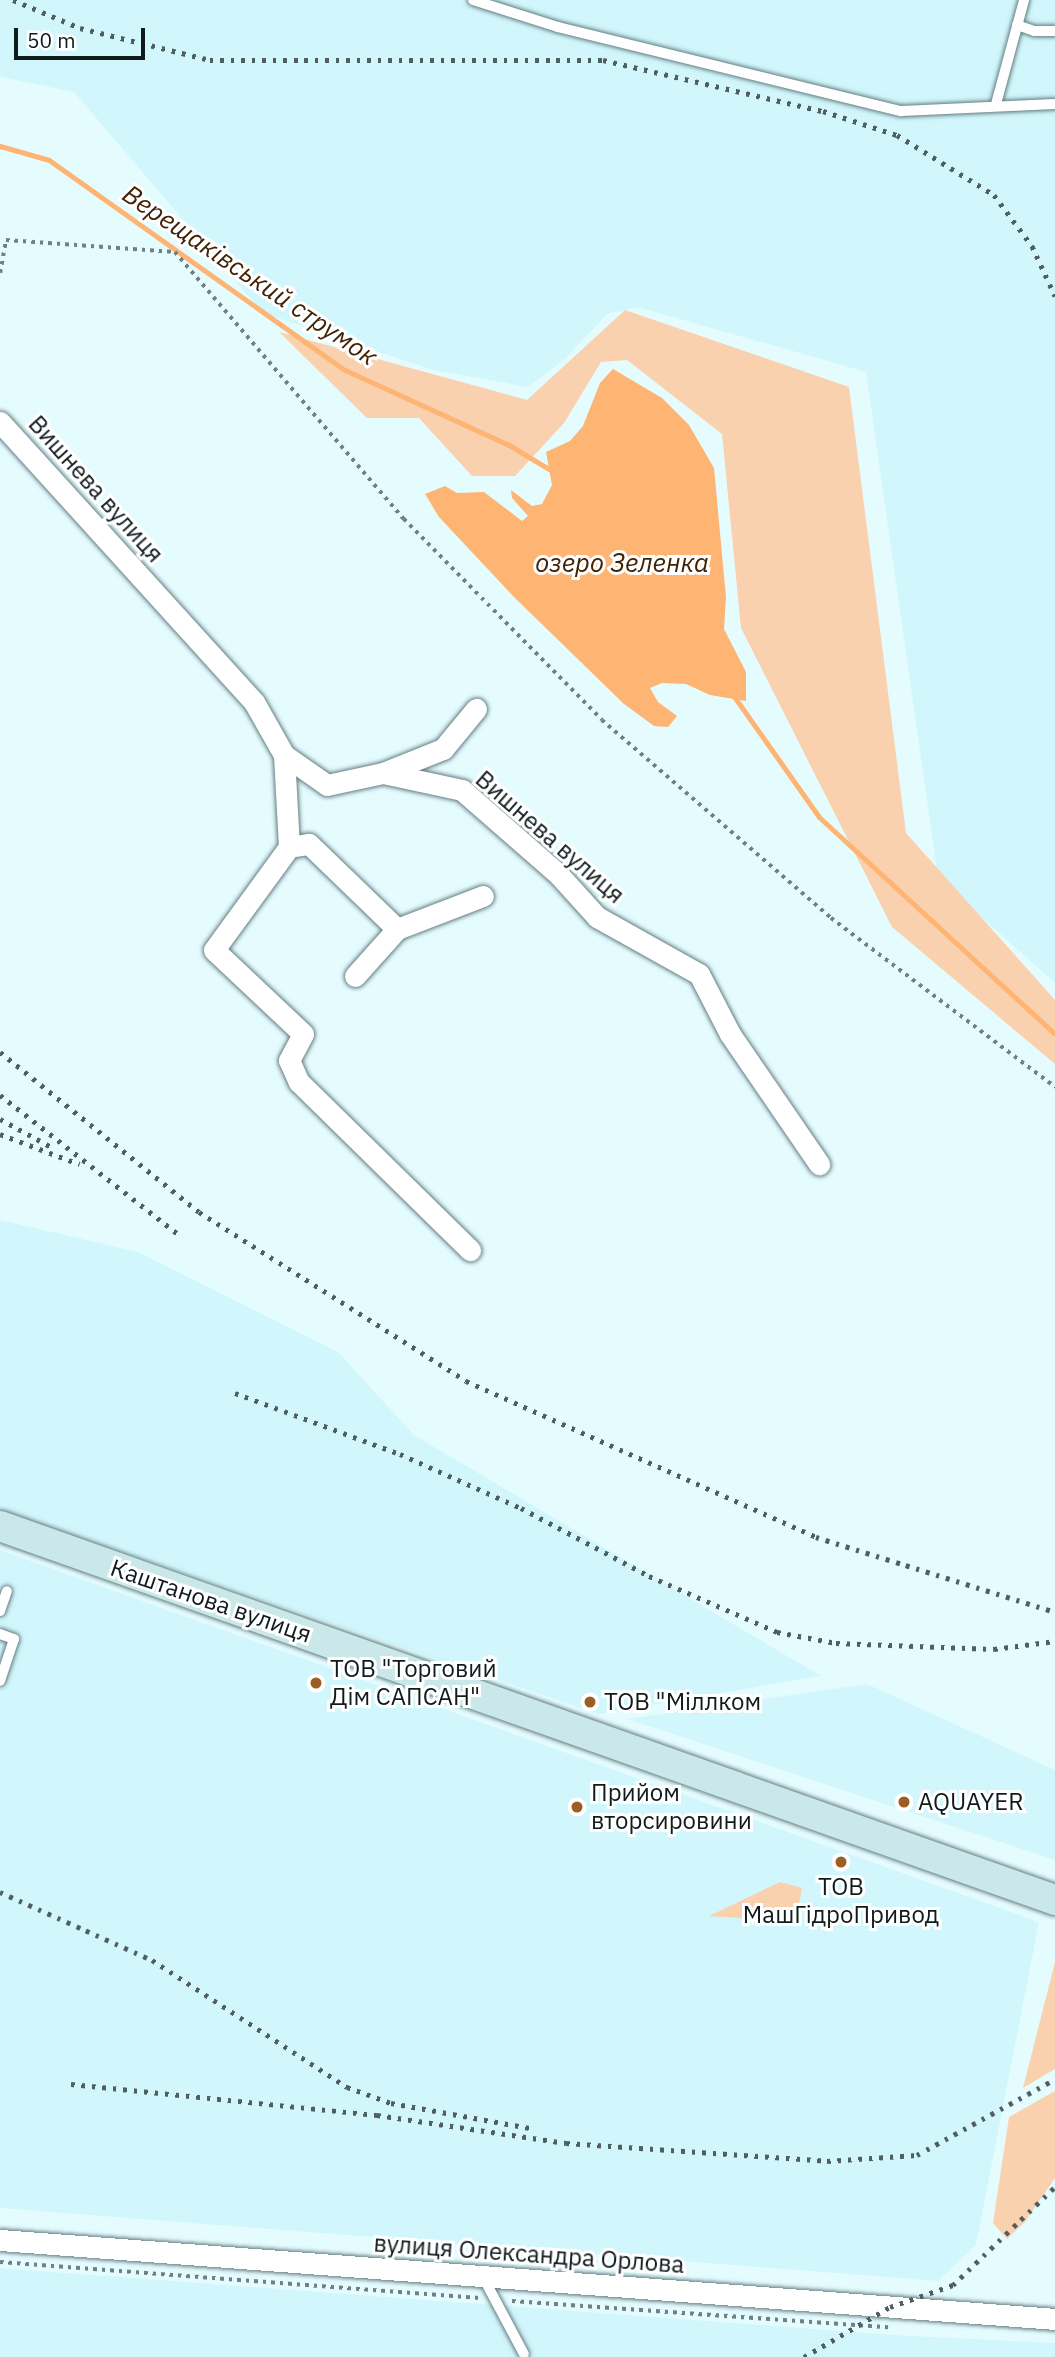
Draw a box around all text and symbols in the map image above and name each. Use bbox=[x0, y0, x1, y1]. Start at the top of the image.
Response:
scale bar bbox=[18, 14, 149, 58]
text: 50 m bbox=[27, 26, 76, 54]
water label: Верещаківський струмок bbox=[117, 178, 383, 372]
street label: Вишнева вулиця bbox=[23, 410, 169, 568]
water label: озеро Зеленка bbox=[535, 547, 709, 579]
street label: Вишнева вулиця bbox=[470, 765, 630, 909]
street label: Каштанова вулиця bbox=[107, 1553, 315, 1649]
place label: ТОВ "Торговий Дім САПСАН" bbox=[330, 1655, 497, 1711]
marker: ТОВ "Торговий Дім САПСАН" bbox=[308, 1675, 324, 1691]
place label: ТОВ "Міллком bbox=[604, 1688, 761, 1716]
marker: ТОВ "Міллком bbox=[582, 1694, 598, 1710]
place label: Прийом вторсировини bbox=[591, 1779, 752, 1835]
place label: AQUAYER bbox=[918, 1788, 1024, 1816]
marker: AQUAYER bbox=[896, 1794, 912, 1810]
marker: Прийом вторсировини bbox=[569, 1799, 585, 1815]
marker: ТОВ МашГідроПривод bbox=[833, 1854, 849, 1870]
place label: ТОВ МашГідроПривод bbox=[743, 1873, 939, 1929]
street label: вулиця Олександра Орлова bbox=[373, 2229, 685, 2279]

